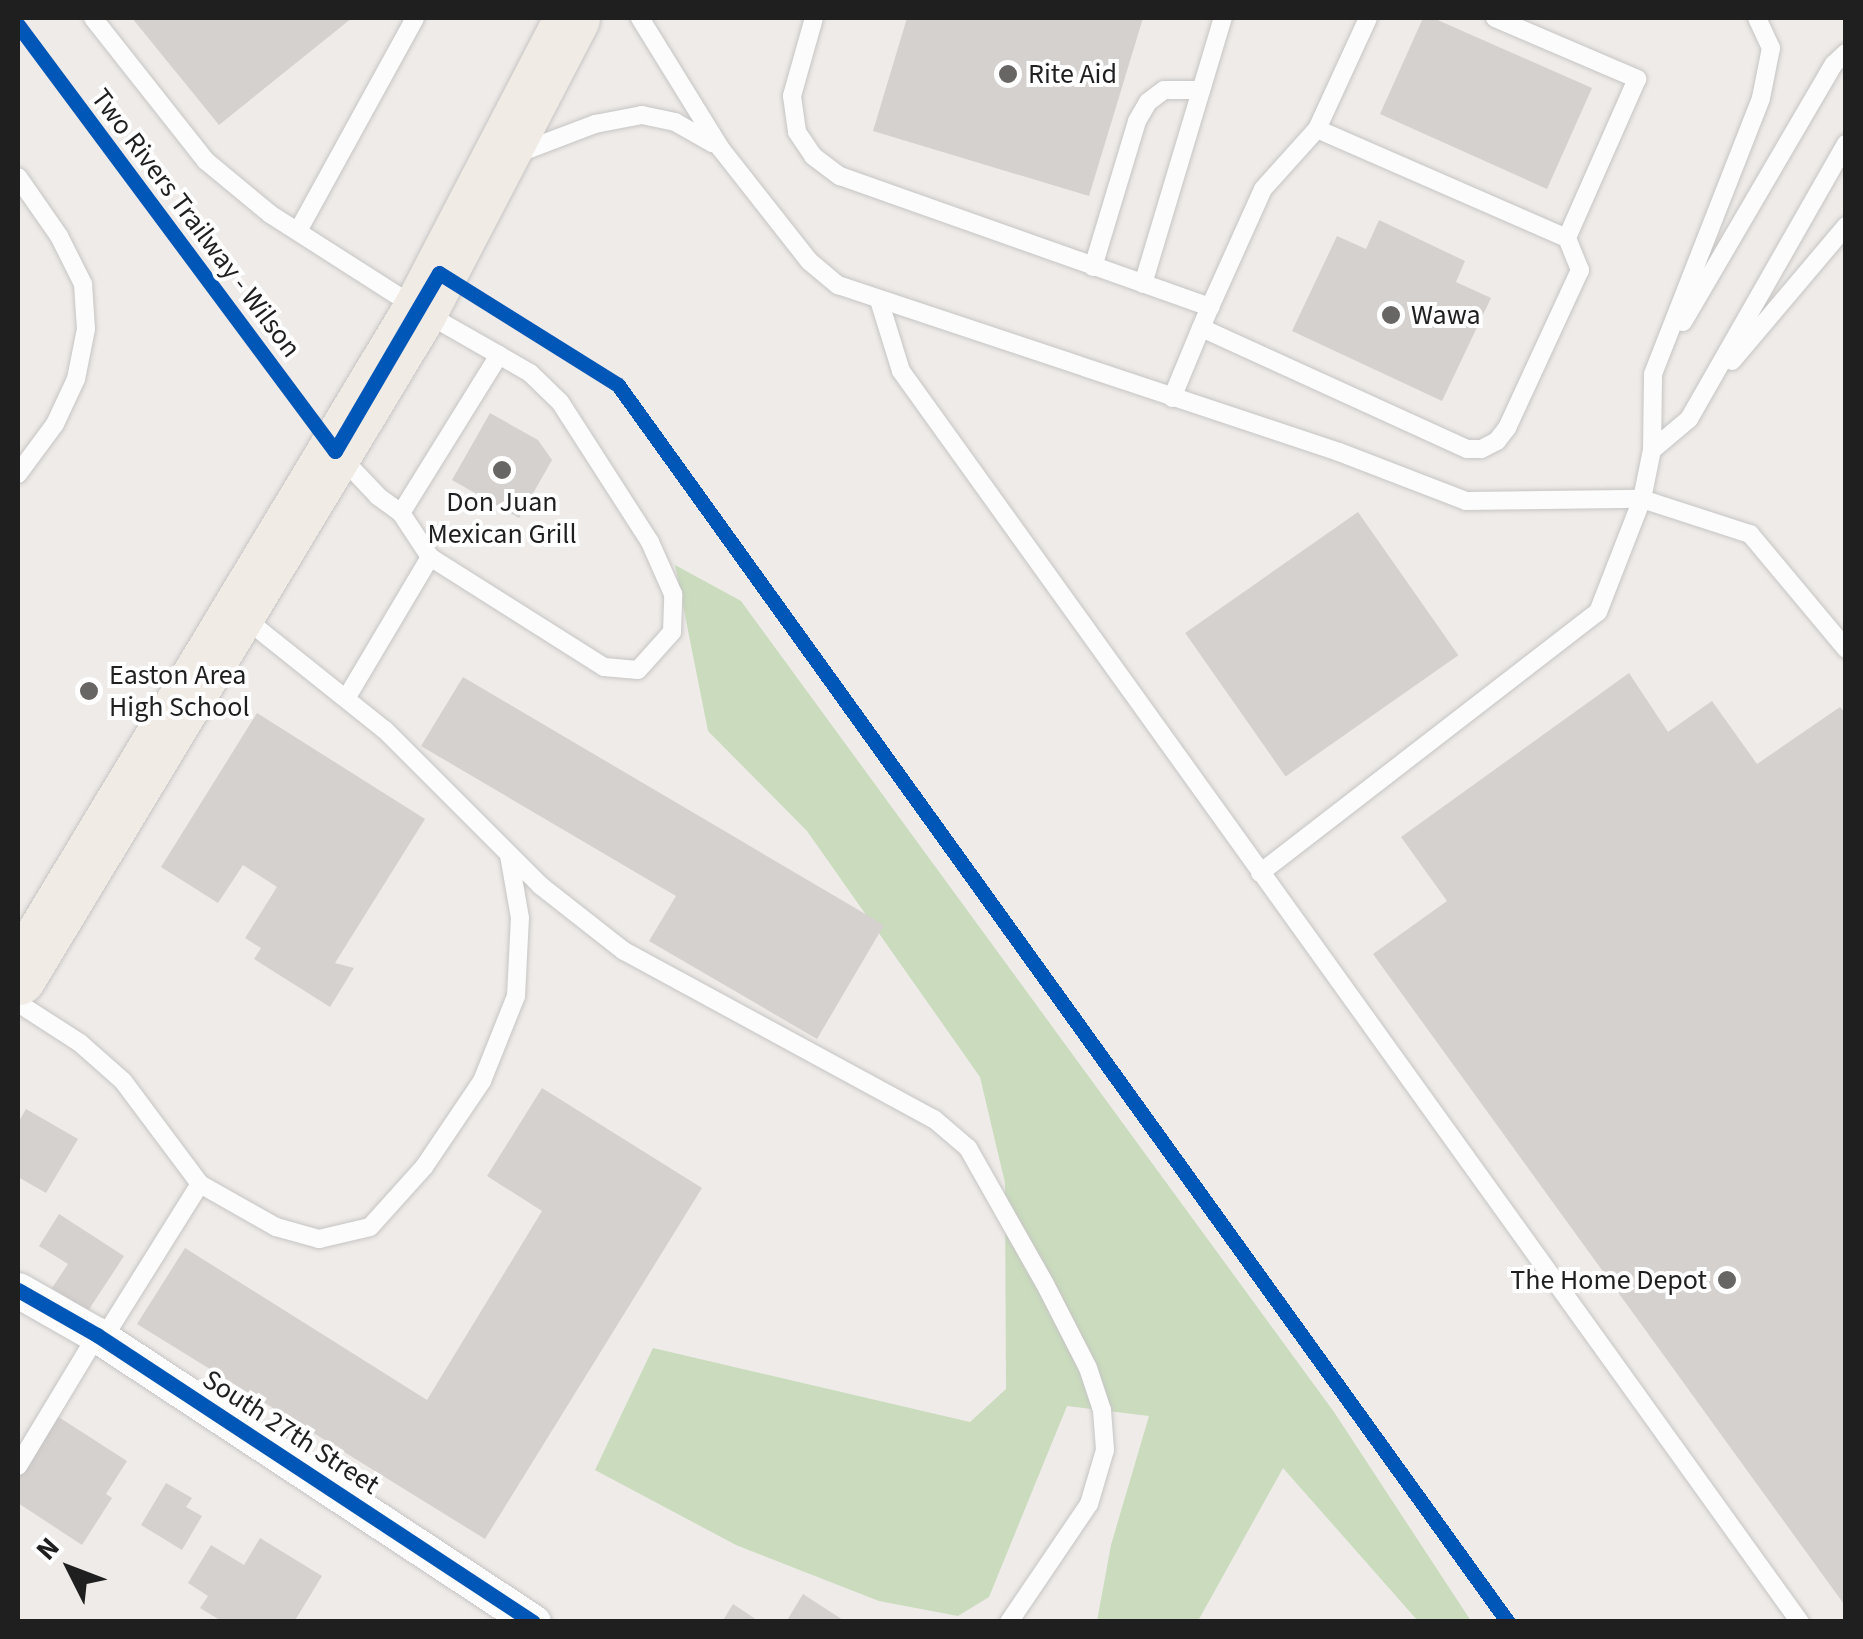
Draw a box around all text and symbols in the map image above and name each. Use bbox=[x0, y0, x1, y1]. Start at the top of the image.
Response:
place label: Rite Aid bbox=[1028, 57, 1117, 91]
marker: Rite Aid bbox=[997, 63, 1019, 85]
street label: Two Rivers Trailway - Wilson bbox=[84, 82, 308, 364]
place label: Wawa bbox=[1411, 298, 1481, 332]
marker: Wawa bbox=[1380, 304, 1402, 326]
marker: Don Juan Mexican Grill bbox=[491, 459, 513, 481]
place label: Don Juan Mexican Grill bbox=[427, 485, 577, 551]
place label: Easton Area High School bbox=[109, 658, 250, 724]
marker: Easton Area High School bbox=[78, 680, 100, 702]
place label: The Home Depot bbox=[1510, 1263, 1707, 1297]
marker: The Home Depot bbox=[1716, 1269, 1738, 1291]
street label: South 27th Street bbox=[196, 1362, 386, 1502]
north arrow bbox=[20, 1519, 120, 1619]
text: N bbox=[27, 1529, 69, 1569]

